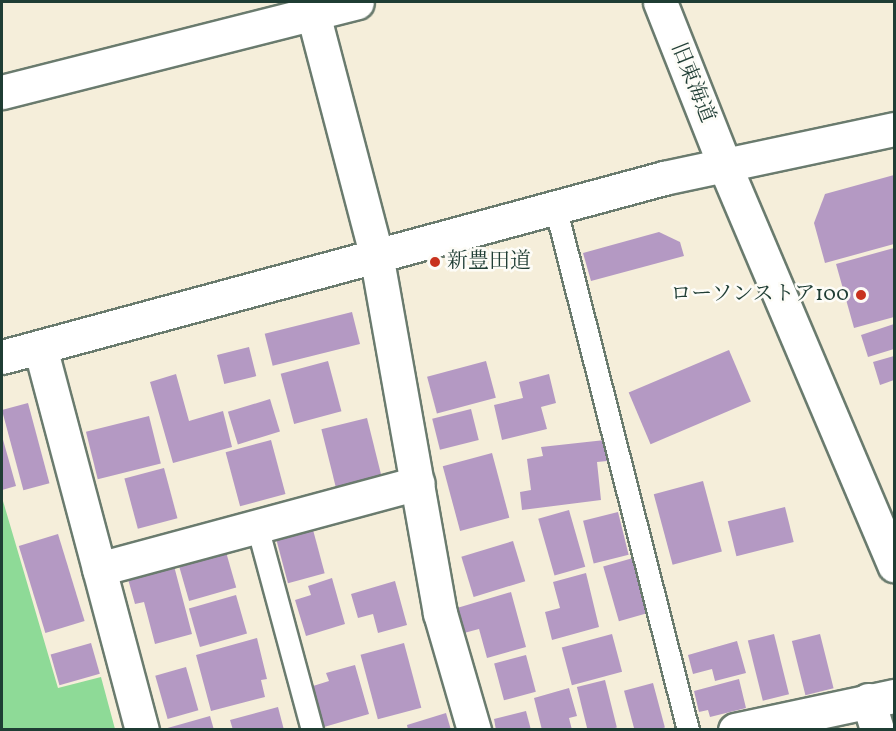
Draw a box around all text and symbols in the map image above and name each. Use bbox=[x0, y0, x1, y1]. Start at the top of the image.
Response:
street label: 旧東海道 bbox=[665, 39, 719, 127]
place label: 新豊田道 bbox=[447, 249, 531, 275]
marker: 新豊田道 bbox=[428, 255, 442, 269]
place label: ローソンストア100 bbox=[668, 282, 849, 308]
marker: ローソンストア100 bbox=[854, 288, 868, 302]

